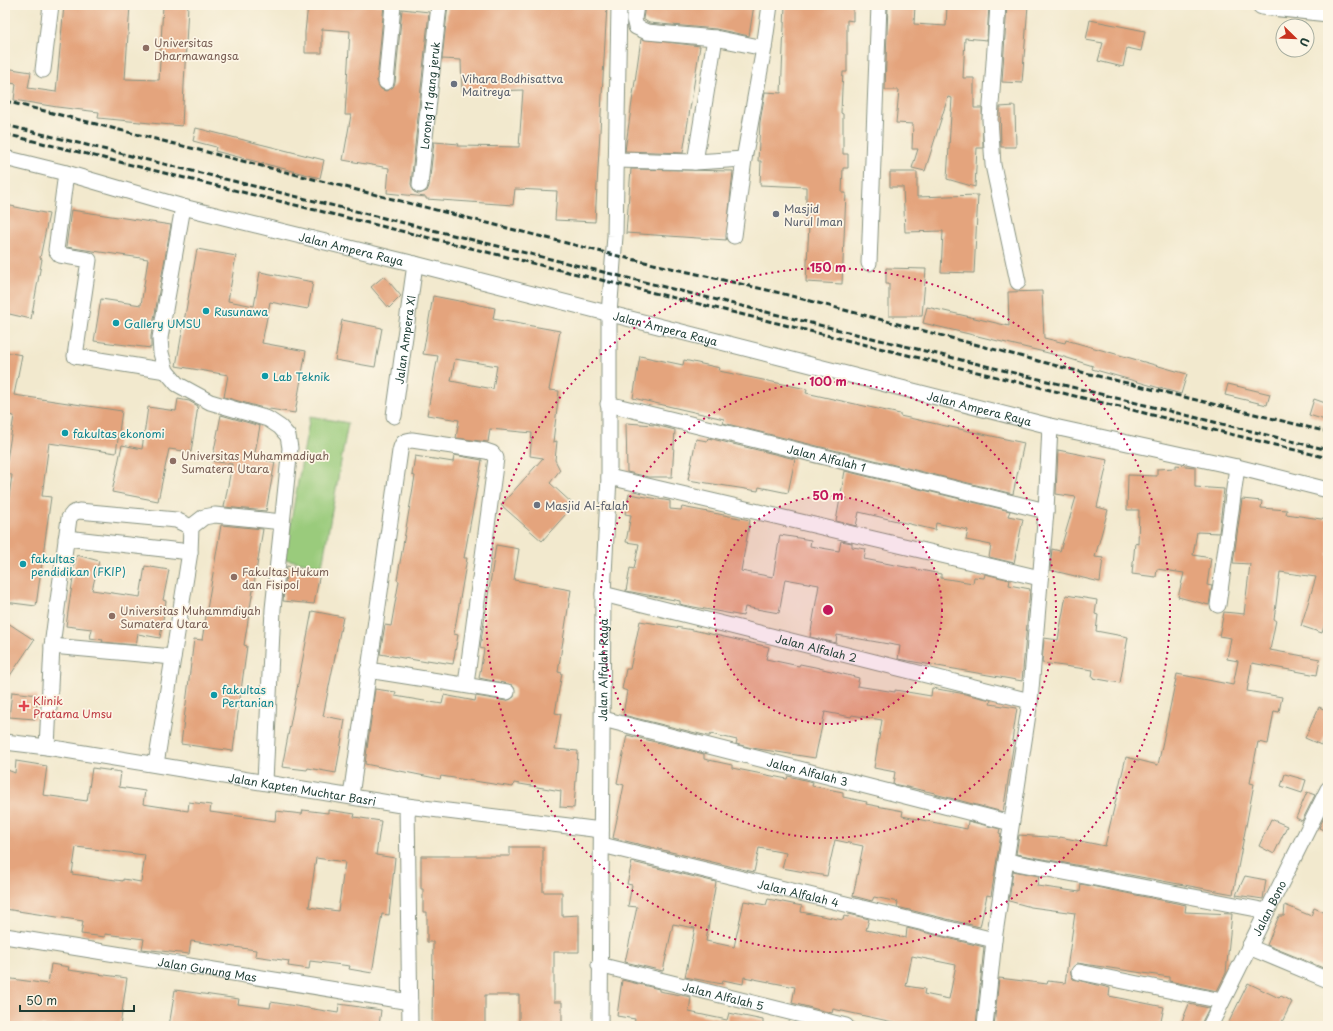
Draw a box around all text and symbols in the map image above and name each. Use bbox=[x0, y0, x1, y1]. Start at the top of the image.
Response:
north arrow bbox=[1275, 18, 1315, 58]
place label: Universitas Dharmawangsa bbox=[154, 34, 239, 64]
text: U bbox=[1295, 35, 1314, 49]
street label: Lorong 11 gang jeruk bbox=[415, 41, 444, 150]
marker: Universitas Dharmawangsa bbox=[141, 43, 151, 53]
place label: Vihara Bodhisattva Maitreya bbox=[462, 70, 564, 100]
marker: Vihara Bodhisattva Maitreya bbox=[449, 79, 459, 89]
place label: Masjid Nurul Iman bbox=[784, 200, 843, 230]
marker: Masjid Nurul Iman bbox=[771, 209, 781, 219]
street label: Jalan Ampera Raya bbox=[297, 227, 406, 269]
text: 150 m bbox=[810, 258, 846, 276]
street label: Jalan Ampera XI bbox=[390, 294, 419, 385]
place label: Rusunawa bbox=[214, 303, 268, 320]
marker: Rusunawa bbox=[201, 306, 211, 316]
street label: Jalan Ampera Raya bbox=[611, 306, 720, 349]
place label: Gallery UMSU bbox=[124, 315, 201, 332]
marker: Gallery UMSU bbox=[111, 318, 121, 328]
place label: Lab Teknik bbox=[273, 368, 330, 385]
marker: Lab Teknik bbox=[260, 371, 270, 381]
text: 100 m bbox=[809, 372, 847, 390]
street label: Jalan Ampera Raya bbox=[925, 386, 1034, 430]
place label: fakultas ekonomi bbox=[73, 425, 165, 442]
marker: fakultas ekonomi bbox=[60, 428, 70, 438]
street label: Jalan Alfalah 1 bbox=[785, 440, 868, 475]
place label: Universitas Muhammadiyah Sumatera Utara bbox=[181, 447, 329, 477]
marker: Universitas Muhammadiyah Sumatera Utara bbox=[168, 456, 178, 466]
text: 50 m bbox=[812, 486, 844, 504]
place label: Masjid Al-falah bbox=[545, 497, 628, 514]
marker: Masjid Al-falah bbox=[532, 500, 542, 510]
place label: fakultas pendidikan (FKIP) bbox=[31, 550, 126, 580]
marker: fakultas pendidikan (FKIP) bbox=[18, 559, 28, 569]
place label: Fakultas Hukum dan Fisipol bbox=[242, 563, 329, 593]
marker: Fakultas Hukum dan Fisipol bbox=[229, 572, 239, 582]
place label: Universitas Muhammdiyah Sumatera Utara bbox=[120, 602, 261, 632]
centre of rings bbox=[821, 603, 835, 617]
marker: Universitas Muhammdiyah Sumatera Utara bbox=[107, 611, 117, 621]
street label: Jalan Alfalah Raya bbox=[594, 618, 611, 722]
street label: Jalan Alfalah 2 bbox=[774, 629, 859, 666]
place label: fakultas Pertanian bbox=[222, 681, 274, 711]
marker: fakultas Pertanian bbox=[209, 690, 219, 700]
place label: Klinik Pratama Umsu bbox=[33, 692, 112, 722]
marker: Klinik Pratama Umsu bbox=[18, 700, 30, 712]
street label: Jalan Alfalah 3 bbox=[765, 753, 850, 790]
street label: Jalan Kapten Muchtar Basri bbox=[227, 768, 377, 809]
street label: Jalan Alfalah 4 bbox=[756, 875, 841, 911]
street label: Jalan Bono bbox=[1248, 877, 1290, 939]
street label: Jalan Gunung Mas bbox=[157, 953, 258, 985]
street label: Jalan Alfalah 5 bbox=[681, 977, 766, 1014]
scale bar bbox=[20, 987, 134, 1013]
text: 50 m bbox=[26, 991, 57, 1009]

